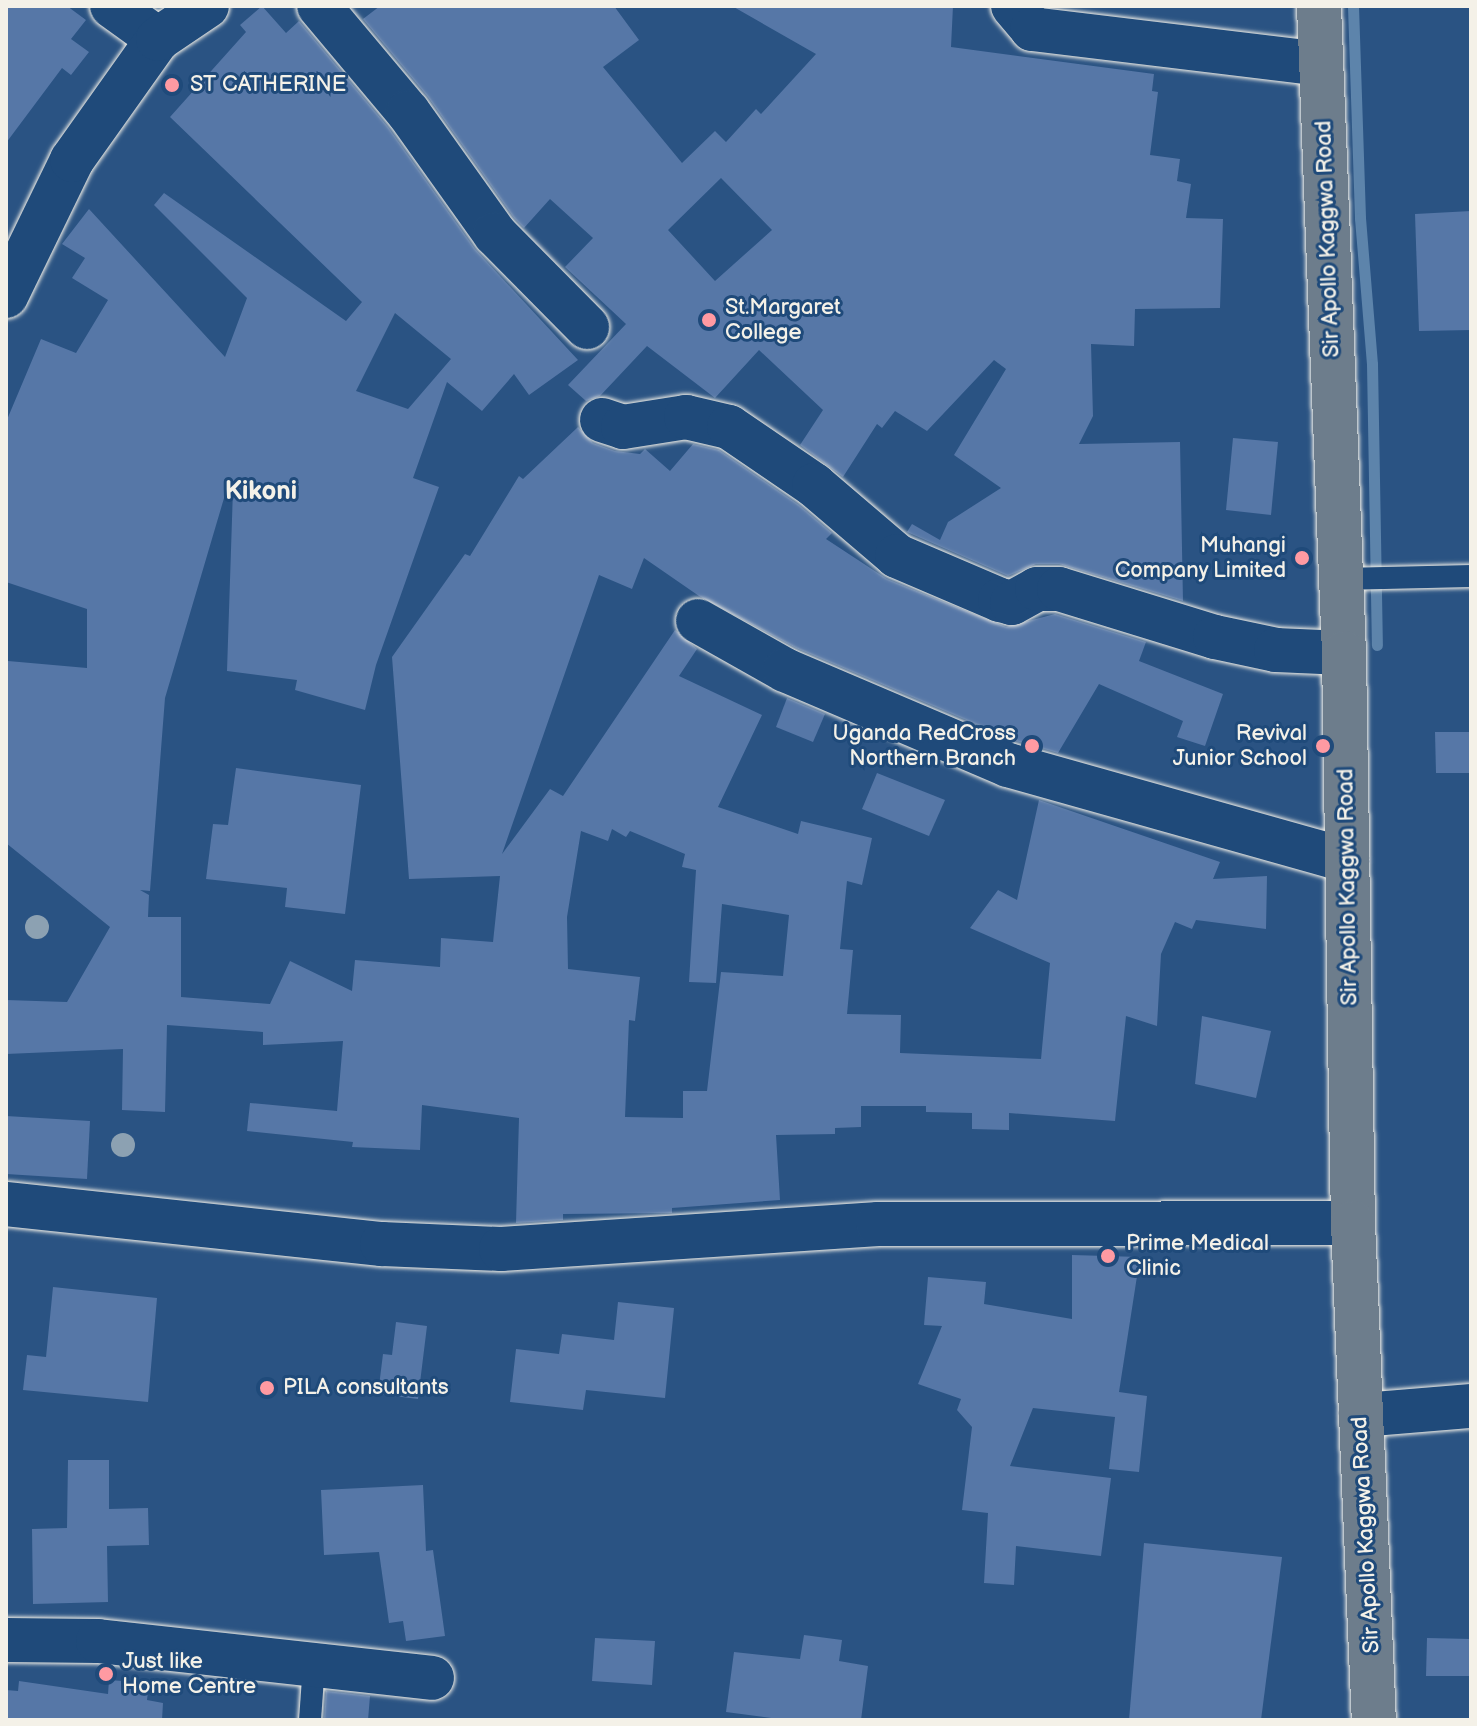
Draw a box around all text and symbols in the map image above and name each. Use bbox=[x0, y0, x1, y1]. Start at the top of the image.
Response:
place label: ST CATHERINE bbox=[190, 72, 346, 98]
marker: ST CATHERINE bbox=[161, 74, 183, 96]
street label: Sir Apollo Kaggwa Road bbox=[1311, 120, 1345, 358]
place label: St.Margaret College bbox=[725, 294, 841, 346]
marker: St.Margaret College bbox=[700, 311, 718, 329]
district label: Kikoni bbox=[225, 476, 297, 508]
place label: Muhangi Company Limited bbox=[1113, 532, 1286, 584]
marker: Muhangi Company Limited bbox=[1293, 549, 1311, 567]
place label: Uganda RedCross Northern Branch bbox=[833, 720, 1016, 772]
place label: Revival Junior School bbox=[1172, 720, 1307, 772]
marker: Uganda RedCross Northern Branch bbox=[1023, 737, 1041, 755]
marker: Revival Junior School bbox=[1314, 737, 1332, 755]
street label: Sir Apollo Kaggwa Road bbox=[1333, 768, 1363, 1006]
place label: Prime Medical Clinic bbox=[1126, 1230, 1269, 1282]
marker: Prime Medical Clinic bbox=[1097, 1245, 1119, 1267]
place label: PILA consultants bbox=[283, 1375, 449, 1401]
marker: PILA consultants bbox=[258, 1379, 276, 1397]
street label: Sir Apollo Kaggwa Road bbox=[1347, 1416, 1385, 1654]
place label: Just like Home Centre bbox=[122, 1648, 256, 1700]
marker: Just like Home Centre bbox=[97, 1665, 115, 1683]

